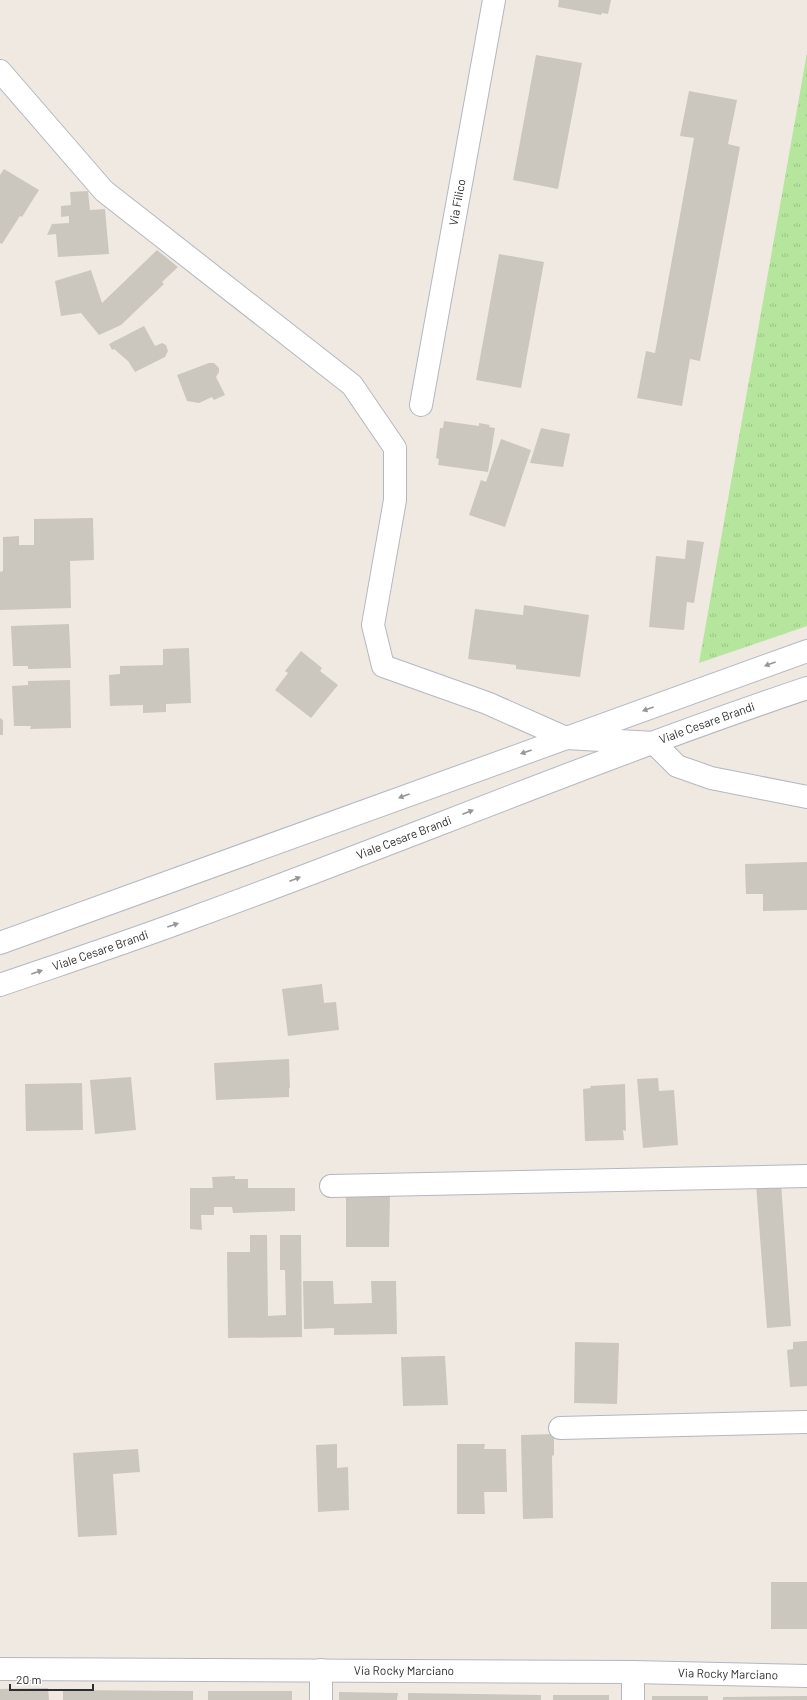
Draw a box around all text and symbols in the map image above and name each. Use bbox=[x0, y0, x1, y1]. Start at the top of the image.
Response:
street label: Via Filico bbox=[445, 178, 468, 227]
one-way arrow bbox=[764, 661, 776, 667]
street label: Viale Cesare Brandi bbox=[657, 699, 756, 746]
one-way arrow bbox=[642, 706, 654, 712]
one-way arrow bbox=[519, 749, 531, 755]
one-way arrow bbox=[397, 794, 409, 800]
one-way arrow bbox=[463, 809, 475, 815]
street label: Viale Cesare Brandi bbox=[354, 812, 453, 862]
one-way arrow bbox=[289, 876, 301, 882]
one-way arrow bbox=[167, 922, 179, 928]
street label: Viale Cesare Brandi bbox=[50, 927, 150, 973]
one-way arrow bbox=[31, 969, 43, 975]
street label: Via Rocky Marciano bbox=[354, 1663, 454, 1677]
street label: Via Rocky Marciano bbox=[678, 1665, 778, 1681]
scale bar bbox=[10, 1666, 93, 1692]
text: 20 m bbox=[16, 1672, 42, 1686]

